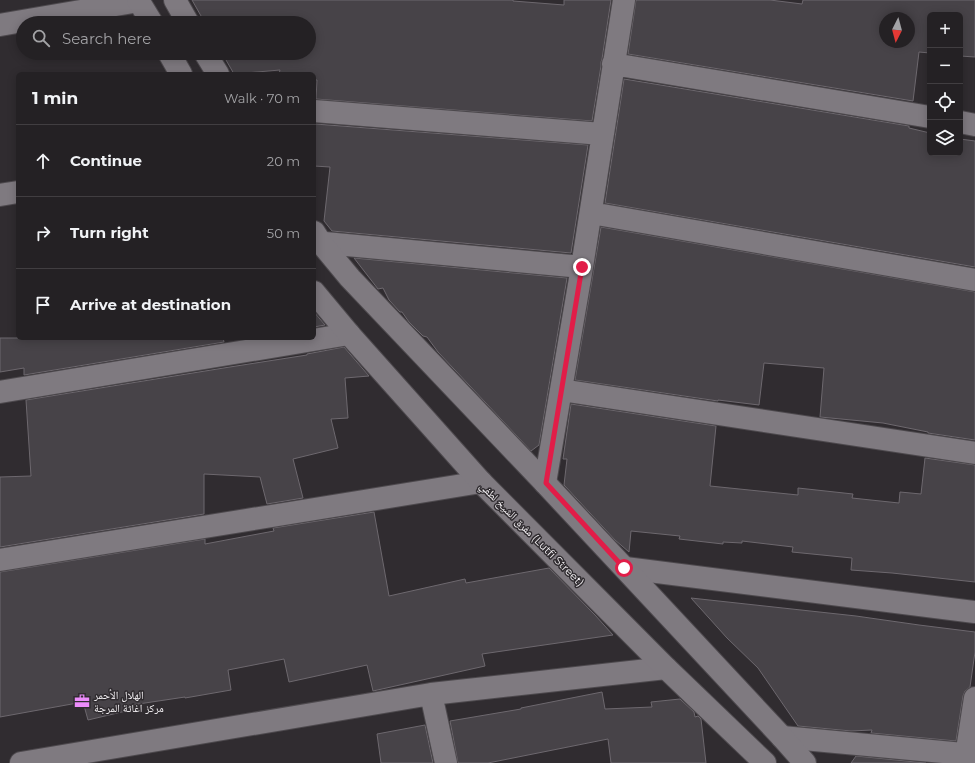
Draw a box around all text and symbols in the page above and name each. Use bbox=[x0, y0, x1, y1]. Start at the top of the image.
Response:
north arrow bbox=[879, 12, 915, 48]
map controls bbox=[927, 12, 963, 156]
button: + bbox=[927, 12, 963, 48]
search box bbox=[16, 16, 316, 60]
icon: search bbox=[30, 27, 52, 49]
text: Search here bbox=[62, 29, 151, 48]
button: − bbox=[927, 48, 963, 84]
button: locate bbox=[927, 84, 963, 120]
text: 1 min bbox=[32, 88, 78, 108]
text: Walk · 70 m bbox=[224, 90, 300, 106]
button: layers bbox=[927, 120, 963, 156]
icon: ahead bbox=[32, 150, 54, 172]
text: Continue bbox=[70, 151, 142, 170]
text: 20 m bbox=[267, 153, 300, 169]
icon: right bbox=[32, 222, 54, 244]
text: Turn right bbox=[70, 223, 149, 242]
text: 50 m bbox=[267, 225, 300, 241]
route end bbox=[573, 258, 591, 276]
icon: arrive bbox=[32, 294, 54, 316]
text: Arrive at destination bbox=[70, 295, 231, 314]
street label: مفرق الشيخ لطفي (Lutfi Street) bbox=[475, 479, 587, 591]
route start bbox=[615, 559, 633, 577]
place label: الهلال الأحمر مركز اغاثة المرجة bbox=[93, 688, 164, 715]
office icon: الهلال الأحمر مركز اغاثة المرجة bbox=[73, 692, 91, 710]

